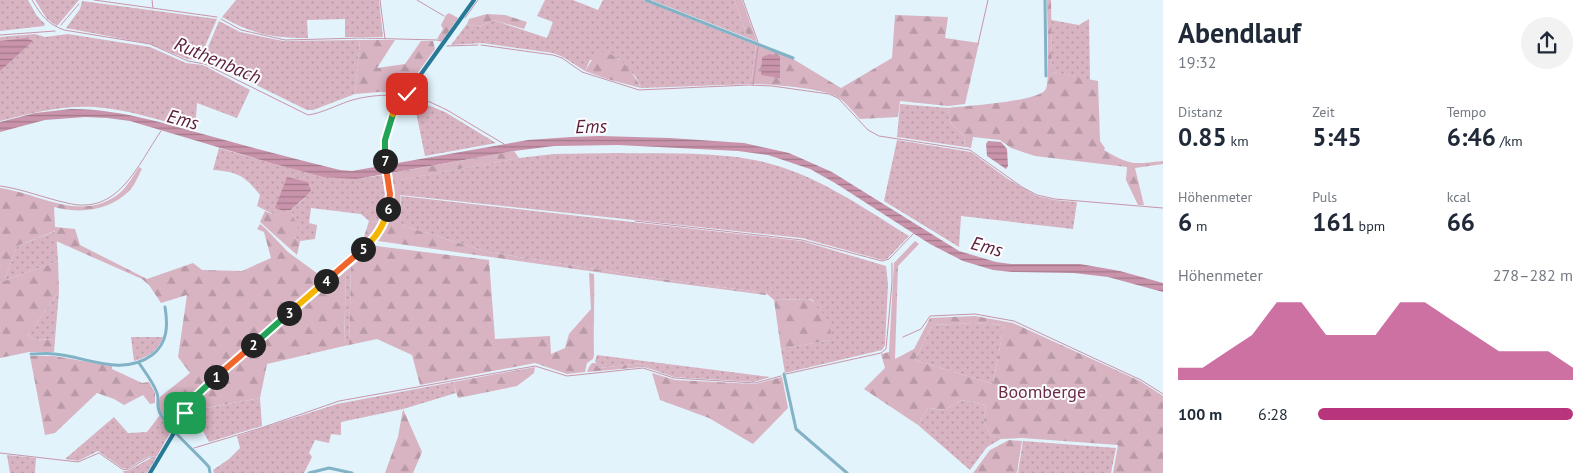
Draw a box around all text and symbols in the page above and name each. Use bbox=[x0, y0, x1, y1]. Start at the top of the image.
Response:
text: Abendlauf bbox=[1178, 14, 1301, 51]
button: share bbox=[1521, 17, 1573, 69]
water label: Ruthenbach bbox=[171, 31, 265, 89]
text: 19:32 bbox=[1178, 52, 1216, 72]
pin bbox=[386, 73, 428, 115]
icon: check bbox=[393, 80, 421, 108]
water label: Ems bbox=[165, 103, 202, 135]
text: Distanz bbox=[1178, 103, 1222, 121]
text: Zeit bbox=[1312, 103, 1335, 121]
text: Tempo bbox=[1447, 103, 1486, 121]
water label: Ems bbox=[575, 114, 608, 138]
text: 0.85 bbox=[1178, 121, 1227, 153]
text: 5:45 bbox=[1312, 121, 1362, 153]
text: 6:46 bbox=[1447, 121, 1496, 153]
text: km bbox=[1227, 132, 1249, 150]
text: /km bbox=[1496, 132, 1523, 150]
pin: 7 bbox=[372, 148, 398, 174]
text: 7 bbox=[382, 152, 389, 170]
text: Höhenmeter bbox=[1178, 188, 1252, 206]
text: Puls bbox=[1312, 188, 1337, 206]
text: kcal bbox=[1447, 188, 1471, 206]
pin: 6 bbox=[376, 196, 400, 222]
text: 6 bbox=[385, 200, 392, 218]
text: 6 bbox=[1178, 206, 1192, 238]
text: 161 bbox=[1312, 206, 1355, 238]
text: 66 bbox=[1447, 206, 1475, 238]
text: m bbox=[1192, 217, 1207, 235]
text: bpm bbox=[1355, 217, 1385, 235]
water label: Ems bbox=[969, 230, 1006, 262]
pin: 5 bbox=[350, 236, 376, 262]
text: 5 bbox=[360, 240, 367, 258]
text: Höhenmeter bbox=[1178, 265, 1263, 285]
text: 278–282 m bbox=[1493, 265, 1573, 285]
pin: 4 bbox=[314, 268, 338, 294]
text: 4 bbox=[323, 272, 330, 290]
pin: 3 bbox=[276, 300, 302, 326]
text: 3 bbox=[286, 304, 293, 322]
pin: 2 bbox=[240, 332, 266, 358]
text: 2 bbox=[250, 336, 257, 354]
pin: 1 bbox=[204, 364, 228, 390]
text: 1 bbox=[213, 368, 220, 386]
park label: Boomberge bbox=[998, 380, 1086, 403]
pin bbox=[164, 392, 206, 434]
icon: arrive bbox=[171, 399, 199, 427]
text: 100 m bbox=[1178, 404, 1222, 424]
text: 6:28 bbox=[1258, 404, 1288, 424]

